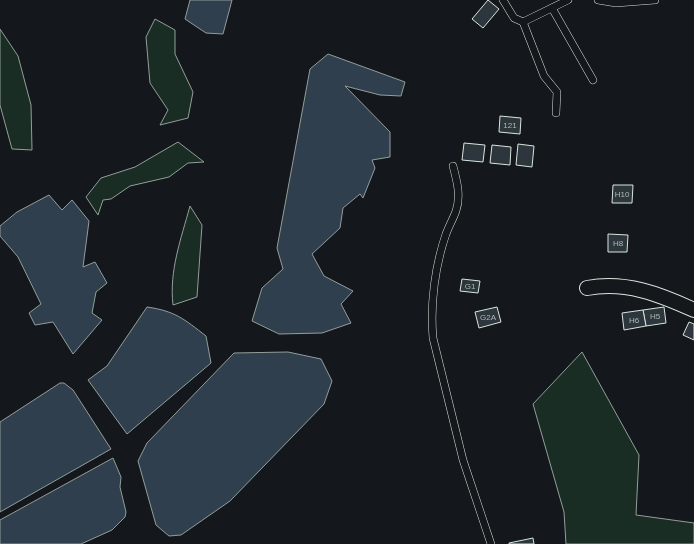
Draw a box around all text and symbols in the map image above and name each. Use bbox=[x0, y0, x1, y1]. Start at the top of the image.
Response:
house number: 121 bbox=[503, 121, 517, 130]
house number: H10 bbox=[615, 190, 630, 199]
house number: H8 bbox=[613, 239, 624, 248]
house number: G1 bbox=[465, 282, 476, 291]
house number: H5 bbox=[650, 312, 661, 321]
house number: G2A bbox=[480, 313, 497, 322]
house number: H6 bbox=[629, 316, 640, 325]

